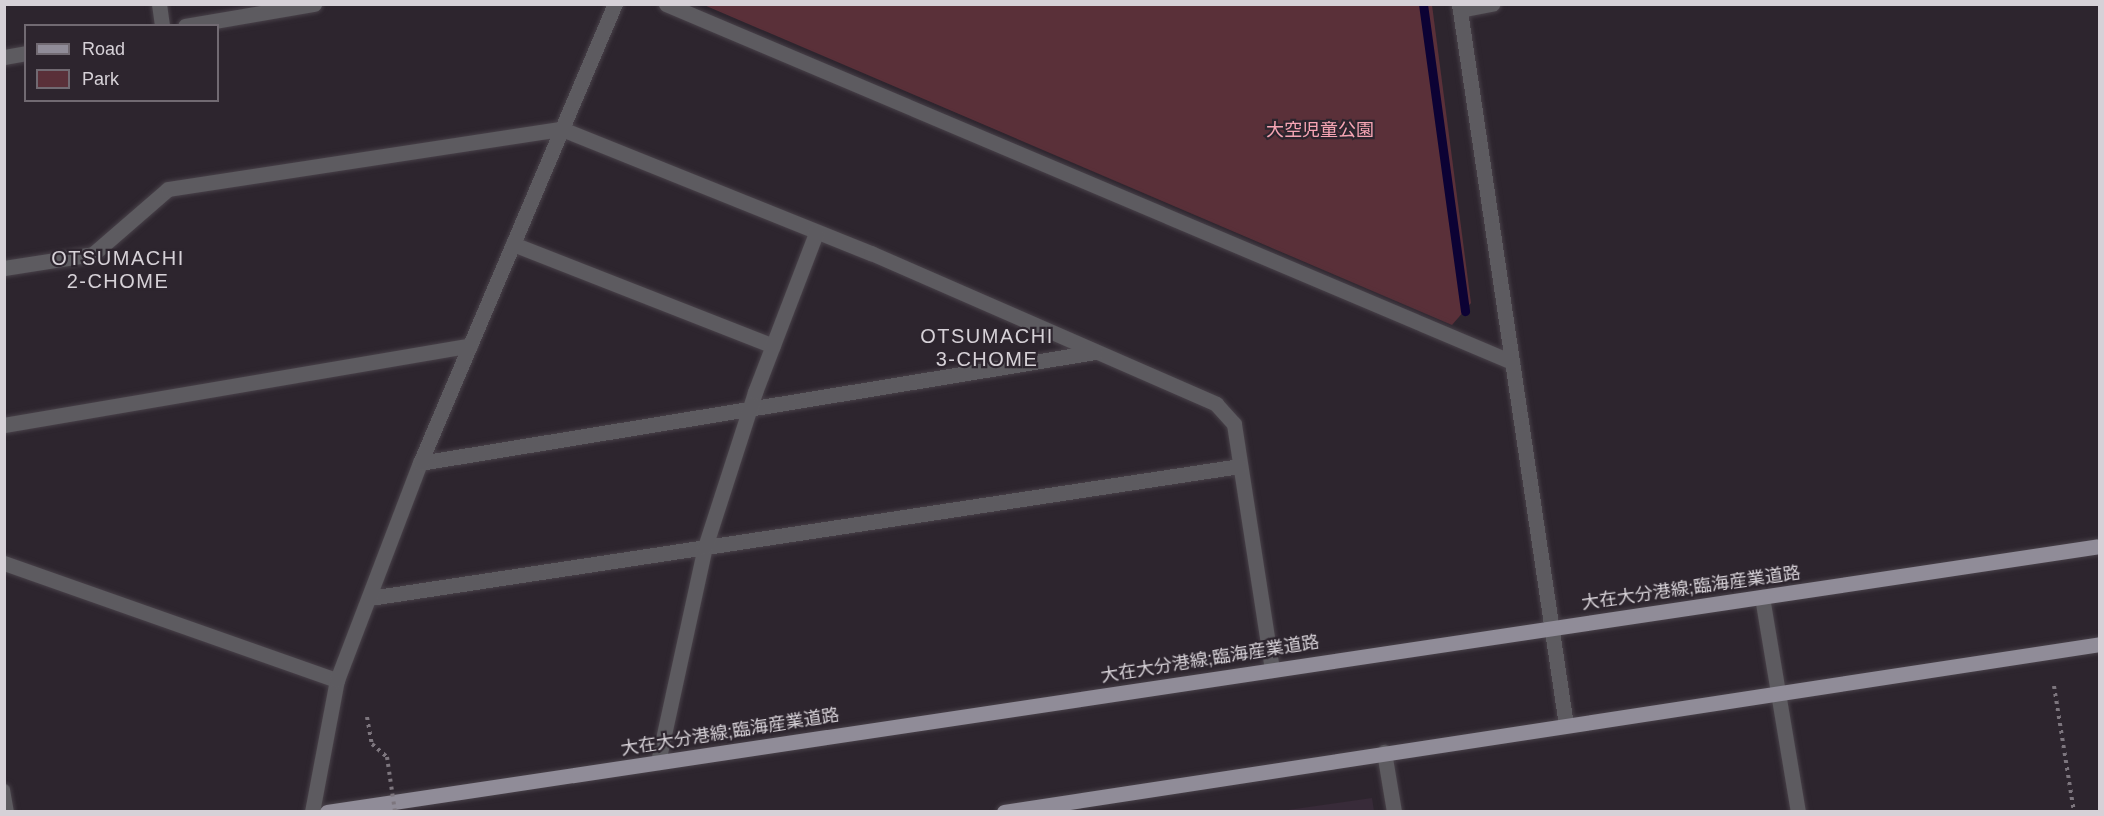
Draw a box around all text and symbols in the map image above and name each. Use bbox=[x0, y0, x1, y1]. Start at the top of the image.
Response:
legend bbox=[24, 24, 219, 102]
text: Road bbox=[82, 39, 125, 59]
text: Park bbox=[82, 69, 119, 89]
park label: 大空児童公園 bbox=[1266, 119, 1374, 141]
district label: OTSUMACHI 2-CHOME bbox=[51, 247, 185, 294]
district label: OTSUMACHI 3-CHOME bbox=[920, 325, 1054, 372]
street label: 大在大分港線;臨海産業道路 bbox=[1580, 562, 1802, 614]
street label: 大在大分港線;臨海産業道路 bbox=[1099, 631, 1321, 687]
street label: 大在大分港線;臨海産業道路 bbox=[619, 704, 841, 760]

